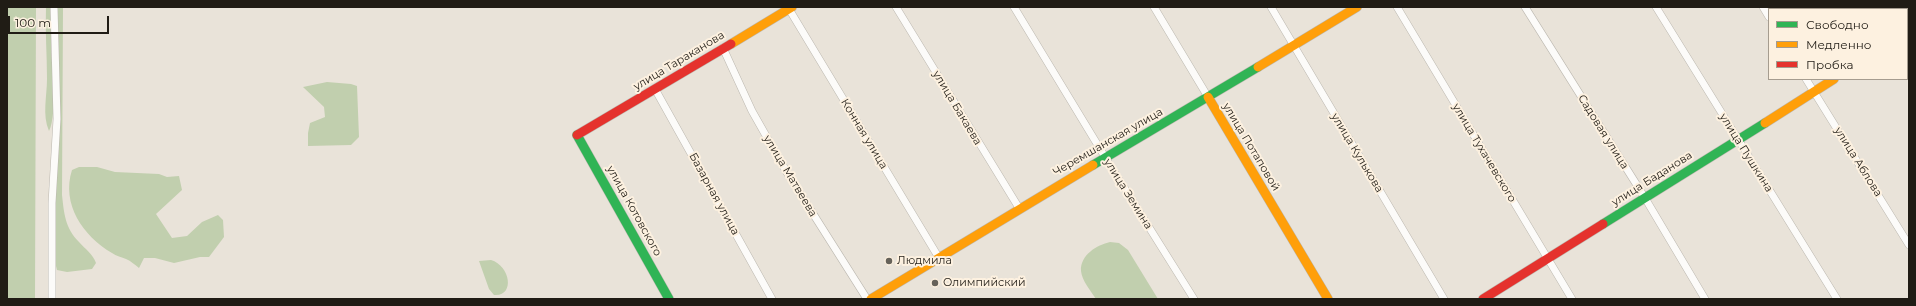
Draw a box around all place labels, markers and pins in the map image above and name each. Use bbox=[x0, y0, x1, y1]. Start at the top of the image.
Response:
place label: Людмила bbox=[897, 254, 952, 268]
marker: Людмила bbox=[884, 256, 894, 266]
place label: Олимпийский bbox=[943, 276, 1026, 290]
marker: Олимпийский bbox=[930, 278, 940, 288]

